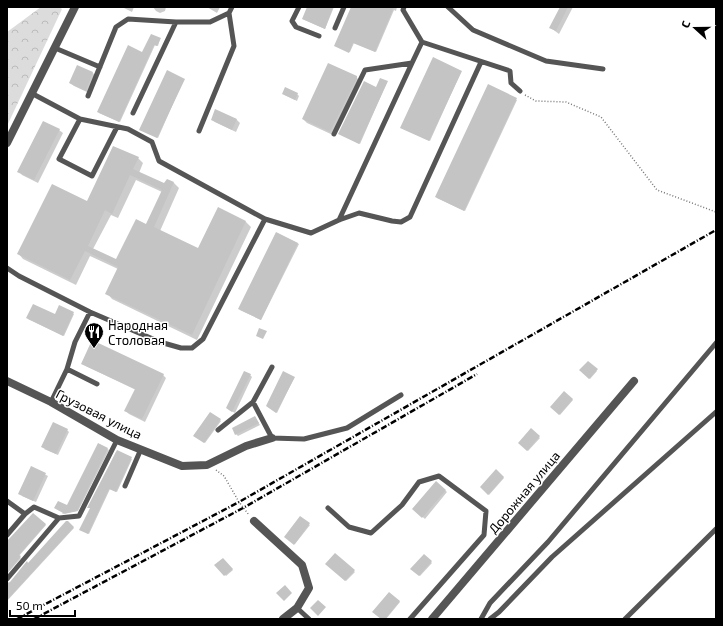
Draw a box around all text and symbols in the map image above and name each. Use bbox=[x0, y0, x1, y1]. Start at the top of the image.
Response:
north arrow bbox=[675, 8, 715, 48]
text: С bbox=[678, 18, 693, 30]
place label: Народная Столовая bbox=[108, 317, 168, 348]
restaurant icon: Народная Столовая bbox=[83, 321, 105, 349]
street label: Грузовая улица bbox=[53, 385, 145, 443]
street label: Дорожная улица bbox=[485, 448, 563, 536]
scale bar bbox=[10, 592, 75, 618]
text: 50 m bbox=[16, 598, 43, 612]

